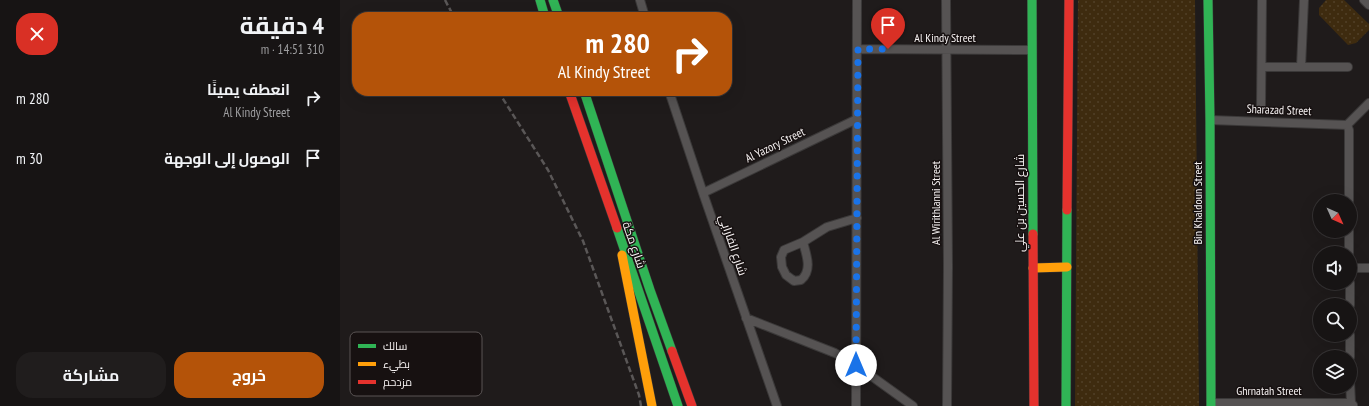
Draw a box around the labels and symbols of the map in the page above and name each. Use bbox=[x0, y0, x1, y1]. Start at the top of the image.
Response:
pin bbox=[871, 8, 905, 49]
street label: Al Kindy Street bbox=[914, 30, 976, 45]
street label: Sharazad Street bbox=[1246, 101, 1312, 118]
street label: Al Yazory Street bbox=[743, 123, 808, 165]
street label: شارع الحسين بن علي bbox=[1012, 154, 1030, 252]
street label: Al Wirithlanni Street bbox=[928, 160, 943, 245]
street label: Bin Khaldoun Street bbox=[1190, 161, 1205, 245]
north arrow bbox=[1313, 194, 1357, 238]
street label: شارع الفارابي bbox=[713, 212, 751, 278]
street label: شارع مكة bbox=[619, 220, 649, 271]
legend bbox=[350, 332, 482, 396]
text: سالك bbox=[383, 339, 407, 353]
position arrow bbox=[835, 344, 877, 386]
text: بطيء bbox=[383, 357, 410, 373]
text: مزدحم bbox=[383, 375, 412, 390]
street label: Ghrnatah Street bbox=[1236, 383, 1302, 398]

